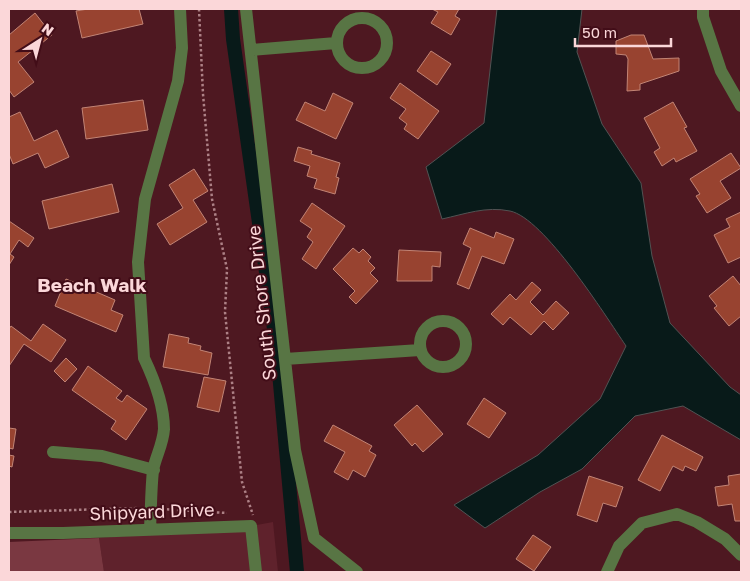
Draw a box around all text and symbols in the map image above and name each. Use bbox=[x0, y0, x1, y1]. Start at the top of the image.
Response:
north arrow bbox=[15, 15, 65, 65]
scale bar bbox=[575, 15, 671, 47]
text: N bbox=[39, 19, 57, 39]
text: 50 m bbox=[582, 23, 617, 41]
street label: South Shore Drive bbox=[242, 224, 280, 382]
district label: Beach Walk bbox=[37, 273, 147, 296]
street label: Shipyard Drive bbox=[89, 498, 215, 524]

